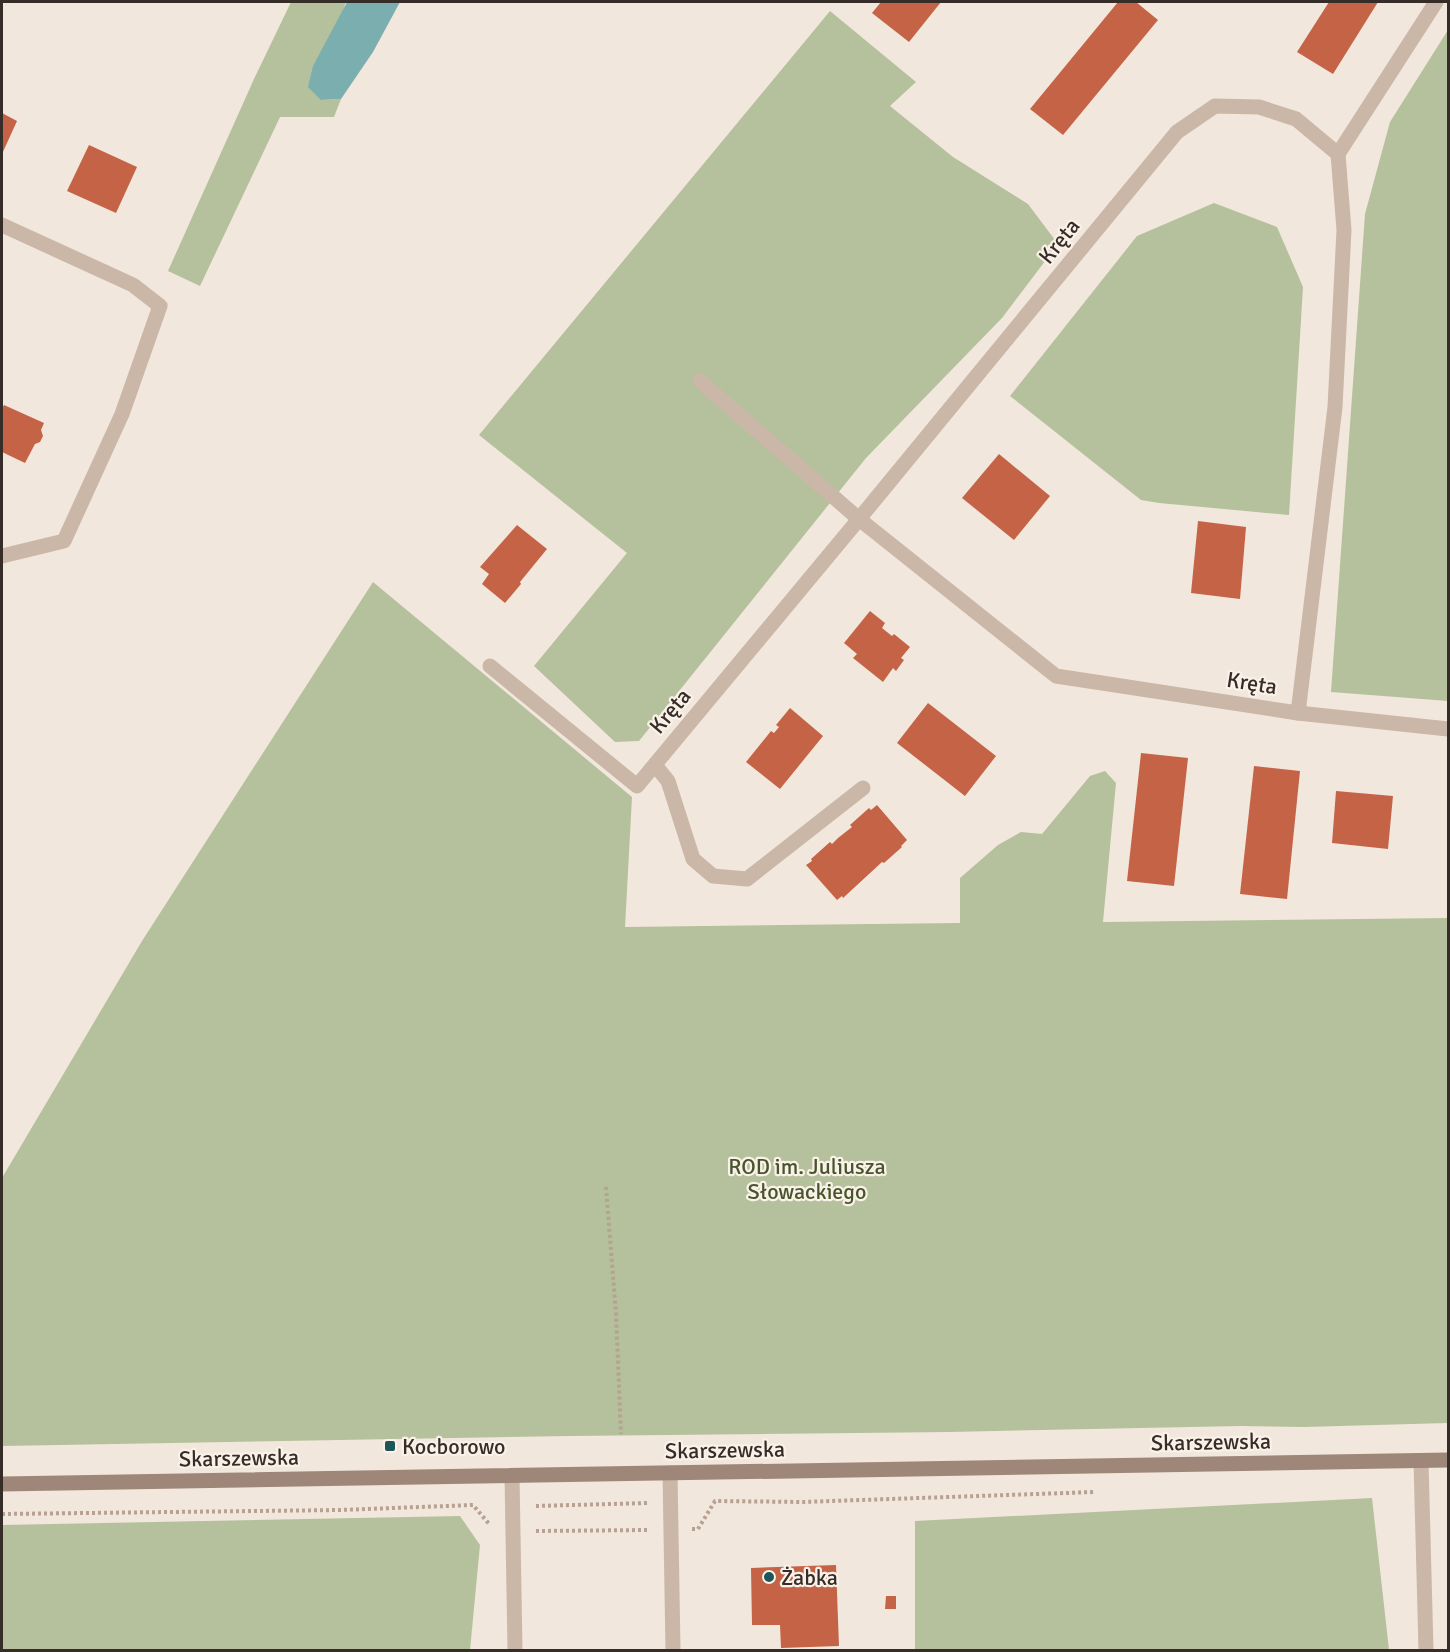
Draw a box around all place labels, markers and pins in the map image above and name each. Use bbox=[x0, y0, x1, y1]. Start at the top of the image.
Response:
place label: Kocborowo bbox=[402, 1433, 506, 1460]
marker: Kocborowo bbox=[383, 1439, 397, 1453]
place label: Żabka bbox=[781, 1564, 838, 1591]
marker: Żabka bbox=[762, 1570, 776, 1584]

